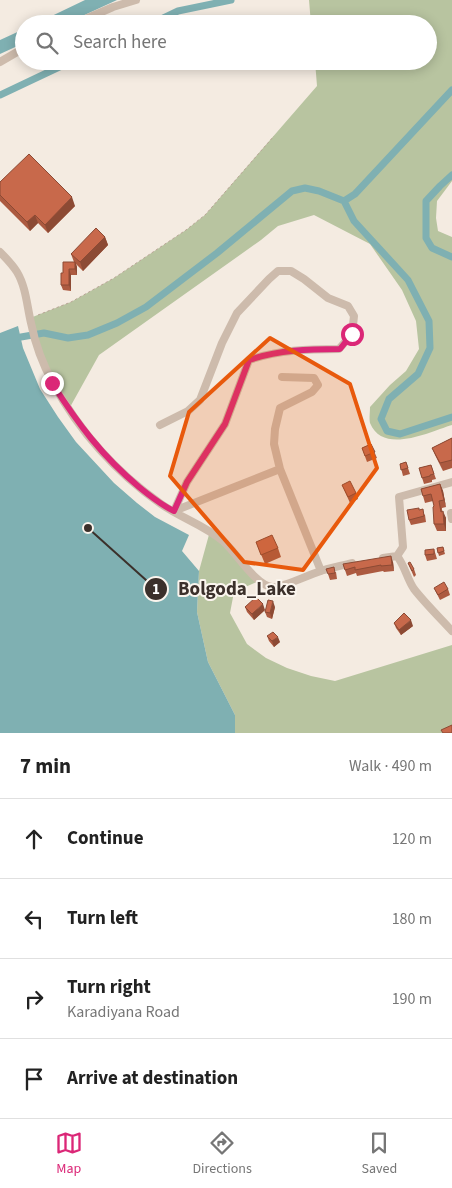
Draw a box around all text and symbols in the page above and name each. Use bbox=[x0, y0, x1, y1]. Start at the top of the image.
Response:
search box bbox=[15, 15, 437, 70]
icon: search bbox=[33, 29, 61, 57]
text: Search here bbox=[73, 29, 167, 56]
route start bbox=[341, 323, 364, 346]
route end bbox=[41, 372, 64, 395]
callout: Bolgoda_Lake bbox=[144, 572, 306, 606]
text: Bolgoda_Lake bbox=[178, 576, 296, 603]
text: 1 bbox=[152, 579, 160, 600]
text: 7 min bbox=[20, 751, 71, 781]
text: Walk · 490 m bbox=[349, 755, 432, 777]
icon: ahead bbox=[20, 825, 48, 853]
text: Continue bbox=[67, 825, 144, 852]
text: 120 m bbox=[392, 828, 432, 850]
icon: left bbox=[20, 905, 48, 933]
text: Turn left bbox=[67, 905, 138, 932]
text: 180 m bbox=[392, 908, 432, 930]
text: Turn right bbox=[67, 974, 151, 1001]
icon: right bbox=[20, 985, 48, 1013]
text: 190 m bbox=[392, 988, 432, 1010]
text: Karadiyana Road bbox=[67, 1001, 180, 1023]
icon: arrive bbox=[20, 1065, 48, 1093]
text: Arrive at destination bbox=[67, 1065, 238, 1092]
tab: Map bbox=[55, 1129, 83, 1179]
tab: Directions bbox=[193, 1129, 252, 1179]
tab: Saved bbox=[361, 1129, 397, 1179]

